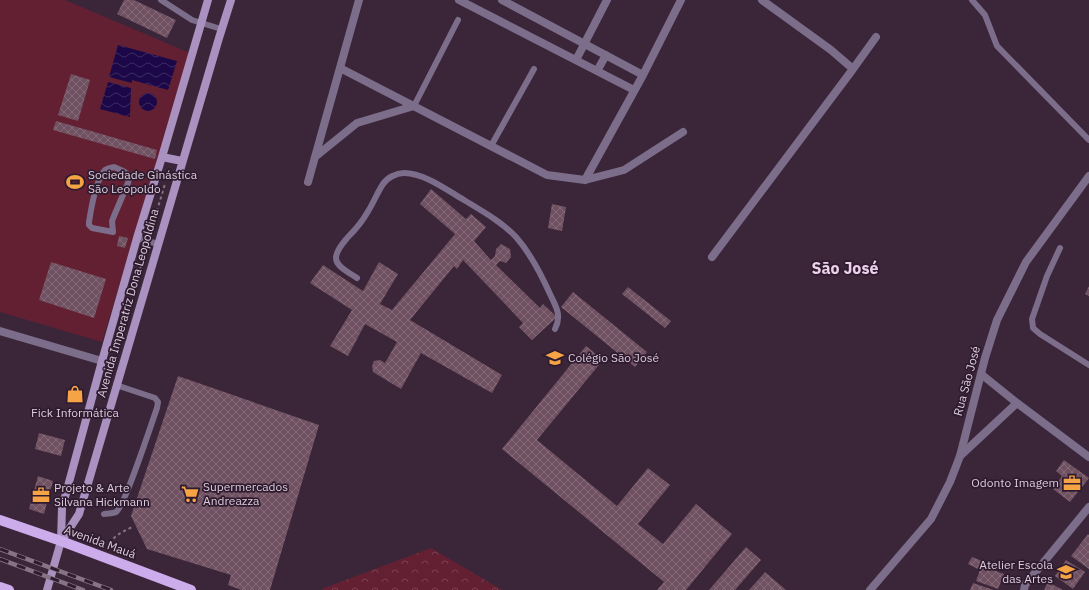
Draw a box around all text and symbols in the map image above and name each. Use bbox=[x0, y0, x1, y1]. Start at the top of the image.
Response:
place label: Sociedade Ginástica São Leopoldo bbox=[88, 167, 198, 196]
sports icon: Sociedade Ginástica São Leopoldo bbox=[65, 172, 85, 192]
street label: Avenida Imperatriz Dona Leopoldina bbox=[93, 206, 162, 399]
district label: São José bbox=[812, 258, 878, 278]
street label: Rua São José bbox=[950, 344, 983, 418]
school or university icon: Colégio São José bbox=[545, 348, 565, 368]
place label: Colégio São José bbox=[568, 350, 660, 365]
shop icon: Fick Informática bbox=[65, 384, 85, 404]
place label: Fick Informática bbox=[31, 405, 120, 420]
office icon: Odonto Imagem bbox=[1062, 473, 1082, 493]
place label: Odonto Imagem bbox=[971, 475, 1059, 490]
place label: Supermercados Andreazza bbox=[203, 479, 288, 508]
place label: Projeto & Arte Silvana Hickmann bbox=[54, 480, 150, 509]
supermarket icon: Supermercados Andreazza bbox=[180, 484, 200, 504]
office icon: Projeto & Arte Silvana Hickmann bbox=[31, 485, 51, 505]
street label: Avenida Mauá bbox=[62, 522, 139, 562]
place label: Atelier Escola das Artes bbox=[979, 557, 1054, 586]
school or university icon: Atelier Escola das Artes bbox=[1056, 562, 1076, 582]

